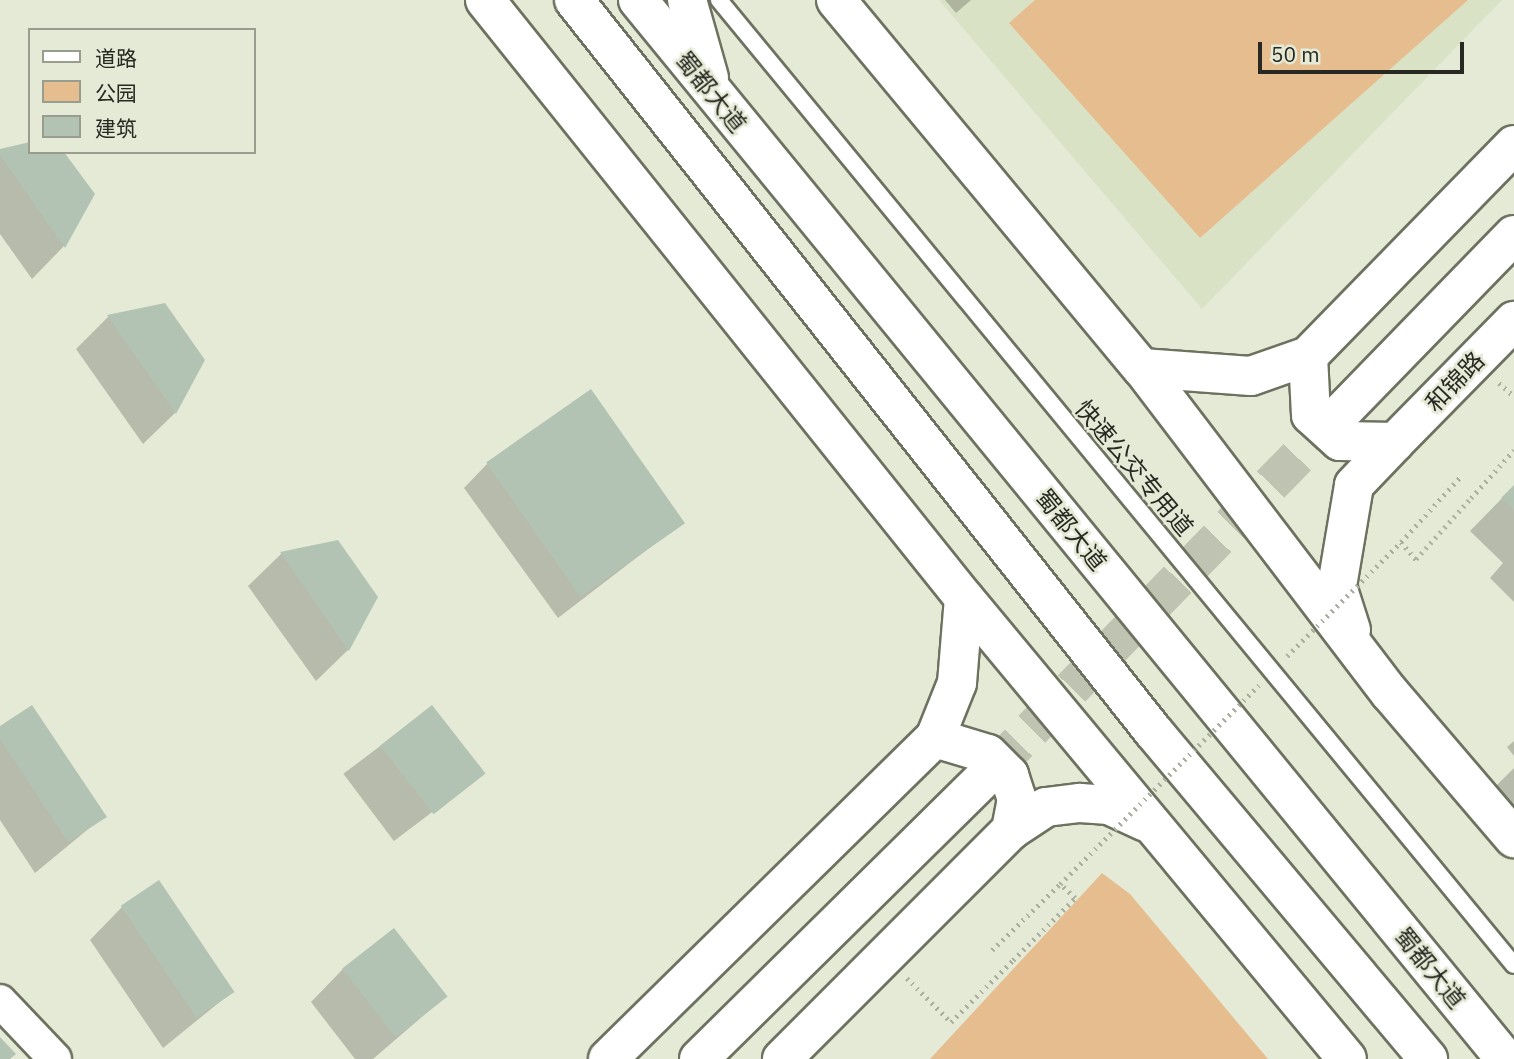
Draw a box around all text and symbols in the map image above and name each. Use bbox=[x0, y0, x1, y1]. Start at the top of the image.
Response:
legend bbox=[28, 28, 256, 154]
scale bar bbox=[1262, 28, 1468, 72]
text: 50 m bbox=[1271, 40, 1320, 68]
text: 道路 bbox=[95, 44, 137, 72]
street label: 蜀都大道 bbox=[670, 46, 752, 138]
text: 公园 bbox=[95, 79, 137, 107]
text: 建筑 bbox=[95, 114, 137, 142]
street label: 和锦路 bbox=[1420, 346, 1490, 418]
street label: 快速公交专用道 bbox=[1069, 394, 1199, 542]
street label: 蜀都大道 bbox=[1030, 484, 1112, 576]
street label: 蜀都大道 bbox=[1389, 922, 1471, 1014]

